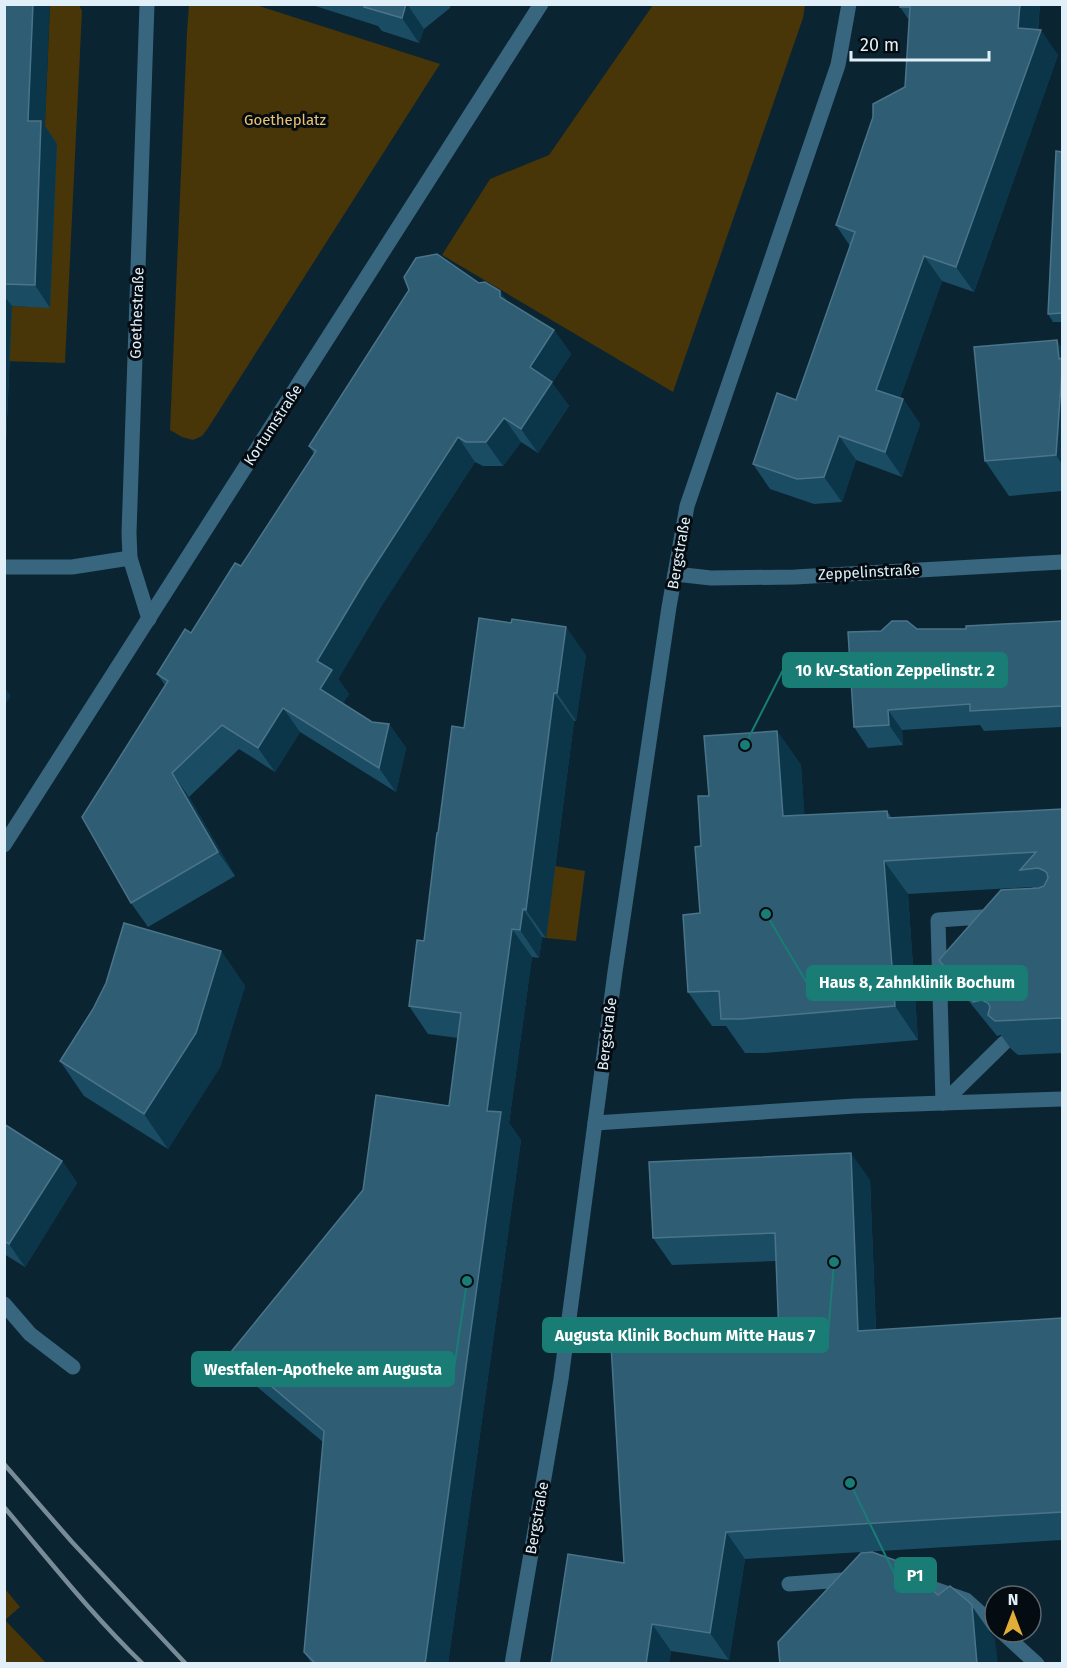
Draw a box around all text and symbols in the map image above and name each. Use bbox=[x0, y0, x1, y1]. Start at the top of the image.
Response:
scale bar bbox=[851, 24, 989, 62]
text: 20 m bbox=[860, 34, 899, 56]
park label: Goetheplatz bbox=[244, 111, 327, 129]
street label: Goethestraße bbox=[126, 267, 148, 359]
street label: Kortumstraße bbox=[240, 381, 306, 469]
street label: Bergstraße bbox=[664, 515, 694, 591]
street label: Zeppelinstraße bbox=[818, 560, 920, 584]
callout: 10 kV-Station Zeppelinstr. 2 bbox=[783, 653, 1007, 687]
text: 10 kV-Station Zeppelinstr. 2 bbox=[795, 661, 995, 680]
callout: Haus 8, Zahnklinik Bochum bbox=[807, 966, 1027, 1000]
text: Haus 8, Zahnklinik Bochum bbox=[819, 973, 1015, 992]
street label: Bergstraße bbox=[594, 996, 620, 1072]
callout: Augusta Klinik Bochum Mitte Haus 7 bbox=[543, 1318, 828, 1352]
text: Augusta Klinik Bochum Mitte Haus 7 bbox=[554, 1326, 816, 1345]
callout: Westfalen-Apotheke am Augusta bbox=[192, 1352, 454, 1386]
text: Westfalen-Apotheke am Augusta bbox=[204, 1360, 442, 1379]
street label: Bergstraße bbox=[522, 1480, 552, 1556]
callout: P1 bbox=[895, 1558, 936, 1592]
text: P1 bbox=[907, 1566, 923, 1585]
north arrow bbox=[983, 1584, 1043, 1644]
text: N bbox=[1008, 1590, 1018, 1609]

